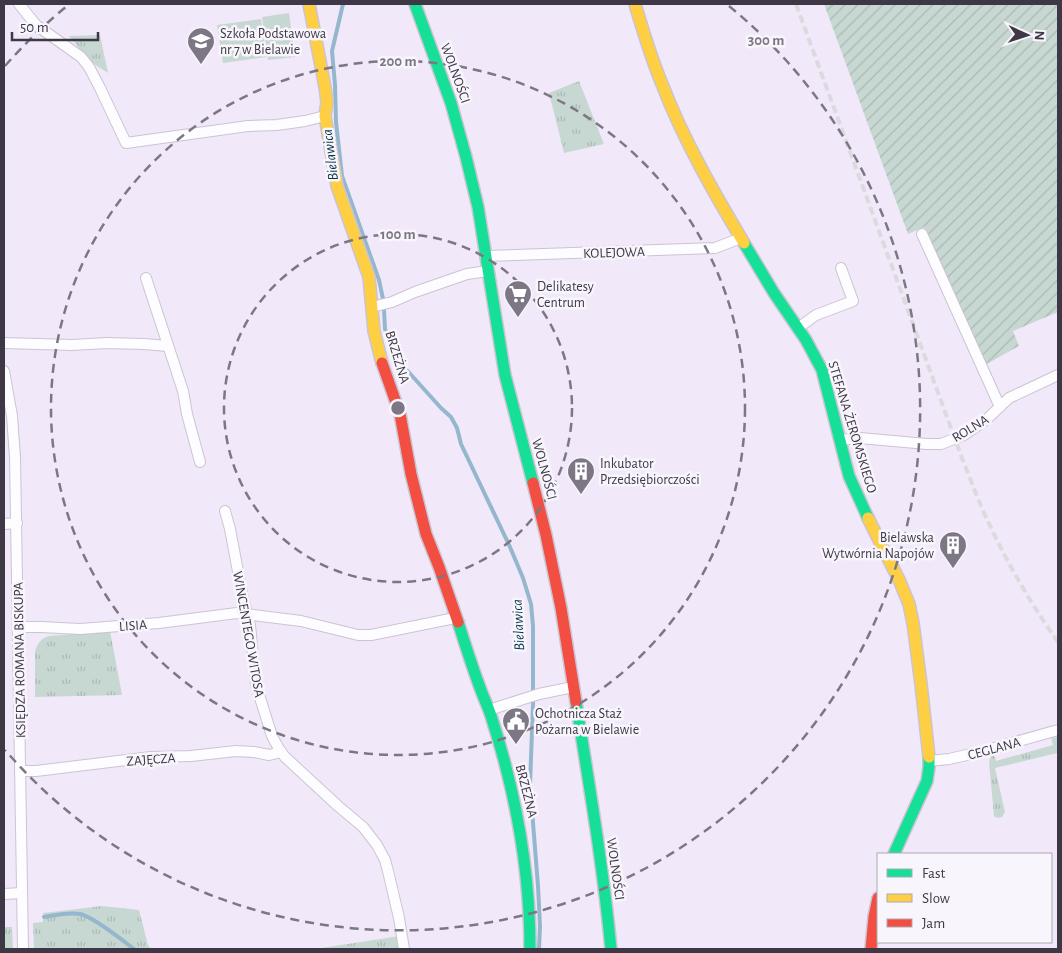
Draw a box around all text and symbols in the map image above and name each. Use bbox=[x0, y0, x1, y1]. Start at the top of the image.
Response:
scale bar bbox=[12, 10, 99, 42]
north arrow bbox=[1002, 10, 1052, 60]
text: 50 m bbox=[20, 20, 49, 35]
school or university icon: Szkoła Podstawowa nr 7 w Bielawie bbox=[186, 26, 216, 65]
place label: Szkoła Podstawowa nr 7 w Bielawie bbox=[220, 27, 327, 57]
text: N bbox=[1032, 30, 1046, 41]
text: 300 m bbox=[748, 33, 784, 48]
street label: WOLNOŚCI bbox=[438, 40, 475, 105]
text: 200 m bbox=[379, 54, 417, 69]
water label: Bielawica bbox=[320, 128, 341, 182]
text: 100 m bbox=[380, 227, 416, 242]
street label: KOLEJOWA bbox=[583, 245, 645, 261]
supermarket icon: Delikatesy Centrum bbox=[503, 279, 533, 318]
place label: Delikatesy Centrum bbox=[537, 280, 594, 310]
street label: BRZEŻNA bbox=[382, 328, 415, 385]
street label: STEFANA ŻEROMSKIEGO bbox=[825, 359, 882, 495]
centre of rings bbox=[389, 399, 407, 417]
street label: ROLNA bbox=[950, 413, 991, 445]
street label: WOLNOŚCI bbox=[529, 436, 562, 501]
building icon: Inkubator Przedsiębiorczości bbox=[566, 456, 596, 495]
place label: Inkubator Przedsiębiorczości bbox=[600, 457, 700, 487]
building icon: Bielawska Wytwórnia Napojów bbox=[938, 530, 968, 569]
place label: Bielawska Wytwórnia Napojów bbox=[822, 531, 935, 561]
street label: WINCENTEGO WITOSA bbox=[230, 570, 266, 698]
street label: KSIĘDZA ROMANA BISKUPA bbox=[12, 582, 28, 738]
water label: Bielawica bbox=[510, 599, 527, 651]
street label: LISIA bbox=[119, 618, 148, 634]
public building icon: Ochotnicza Staż Pożarna w Bielawie bbox=[501, 706, 531, 745]
place label: Ochotnicza Staż Pożarna w Bielawie bbox=[535, 707, 639, 737]
street label: CEGLANA bbox=[966, 735, 1022, 763]
street label: ZAJĘCZA bbox=[126, 751, 176, 769]
street label: BRZEŻNA bbox=[513, 762, 542, 819]
street label: WOLNOŚCI bbox=[604, 837, 629, 901]
legend bbox=[877, 853, 1052, 943]
text: Fast bbox=[922, 866, 946, 881]
text: Slow bbox=[922, 891, 950, 906]
text: Jam bbox=[922, 916, 945, 931]

